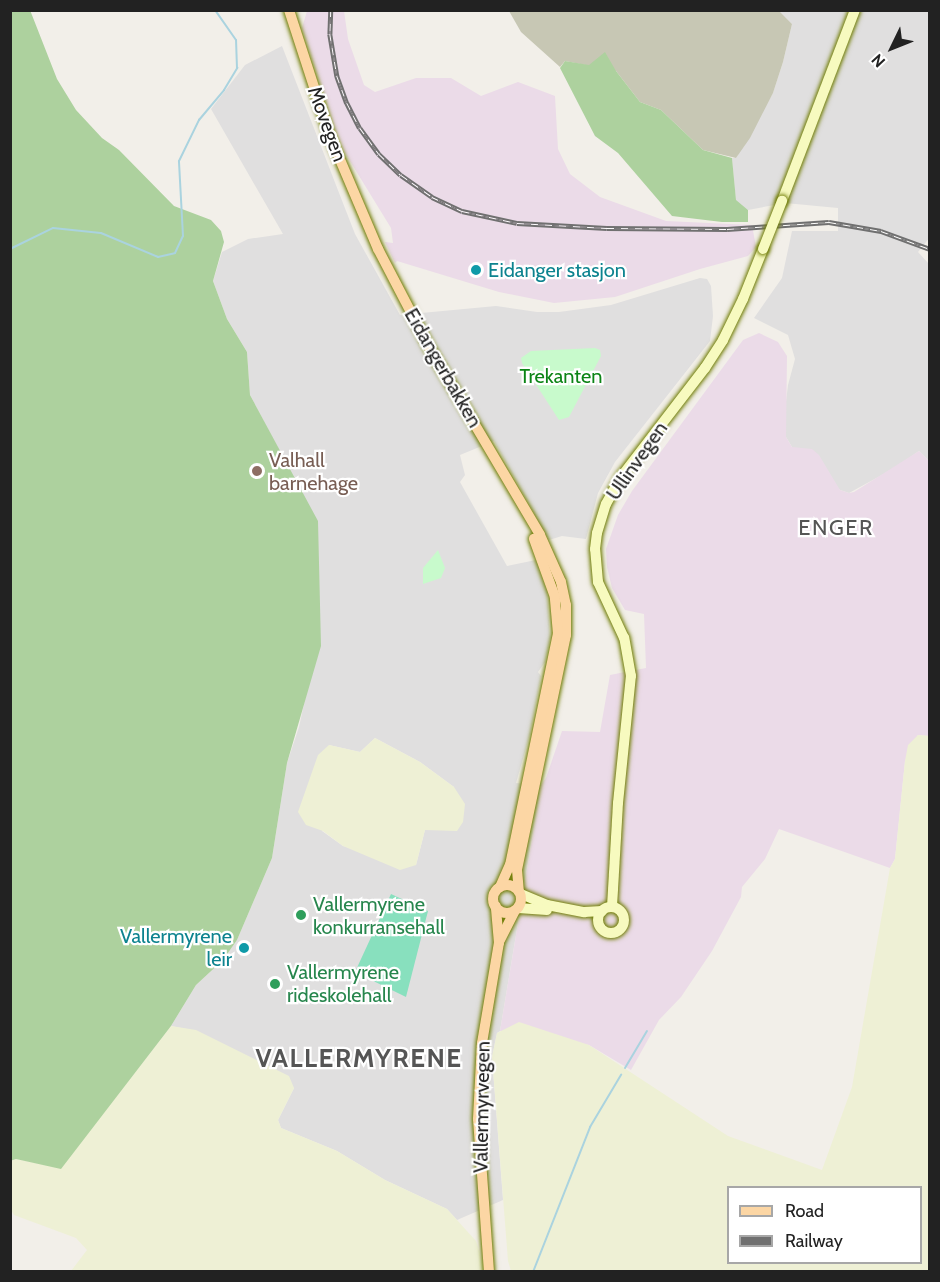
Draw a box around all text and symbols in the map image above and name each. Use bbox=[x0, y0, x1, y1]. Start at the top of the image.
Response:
north arrow bbox=[862, 18, 922, 78]
text: N bbox=[868, 50, 889, 71]
street label: Movegen bbox=[302, 83, 352, 165]
place label: Eidanger stasjon bbox=[488, 258, 626, 282]
marker: Eidanger stasjon bbox=[469, 263, 483, 277]
street label: Eidangerbakken bbox=[399, 304, 487, 432]
park label: Trekanten bbox=[520, 364, 602, 388]
street label: Ullinvegen bbox=[601, 417, 673, 505]
place label: Valhall barnehage bbox=[269, 448, 358, 495]
marker: Valhall barnehage bbox=[250, 464, 264, 478]
district label: ENGER bbox=[798, 515, 874, 541]
place label: Vallermyrene konkurransehall bbox=[313, 892, 445, 939]
marker: Vallermyrene konkurransehall bbox=[294, 908, 308, 922]
place label: Vallermyrene leir bbox=[120, 924, 232, 971]
marker: Vallermyrene leir bbox=[237, 941, 251, 955]
place label: Vallermyrene rideskolehall bbox=[287, 960, 399, 1007]
marker: Vallermyrene rideskolehall bbox=[268, 977, 282, 991]
street label: Vallermyrvegen bbox=[469, 1041, 495, 1173]
district label: VALLERMYRENE bbox=[255, 1043, 463, 1075]
legend bbox=[727, 1186, 922, 1264]
text: Road bbox=[785, 1200, 824, 1222]
text: Railway bbox=[785, 1230, 843, 1252]

